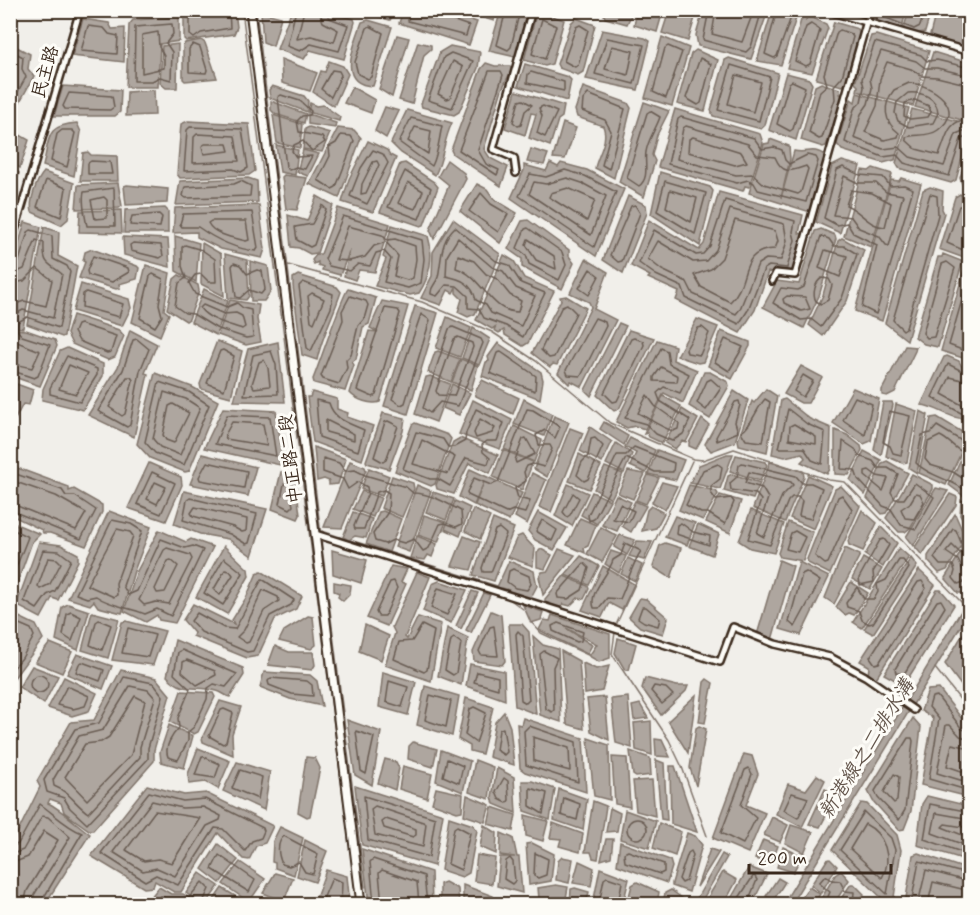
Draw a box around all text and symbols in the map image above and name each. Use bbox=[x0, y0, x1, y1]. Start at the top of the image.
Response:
street label: 民主路 bbox=[27, 43, 65, 101]
street label: 中正路二段 bbox=[274, 413, 308, 505]
water label: 新港線之二排水溝 bbox=[813, 672, 922, 824]
scale bar bbox=[749, 837, 892, 875]
text: 200 m bbox=[758, 847, 807, 871]

